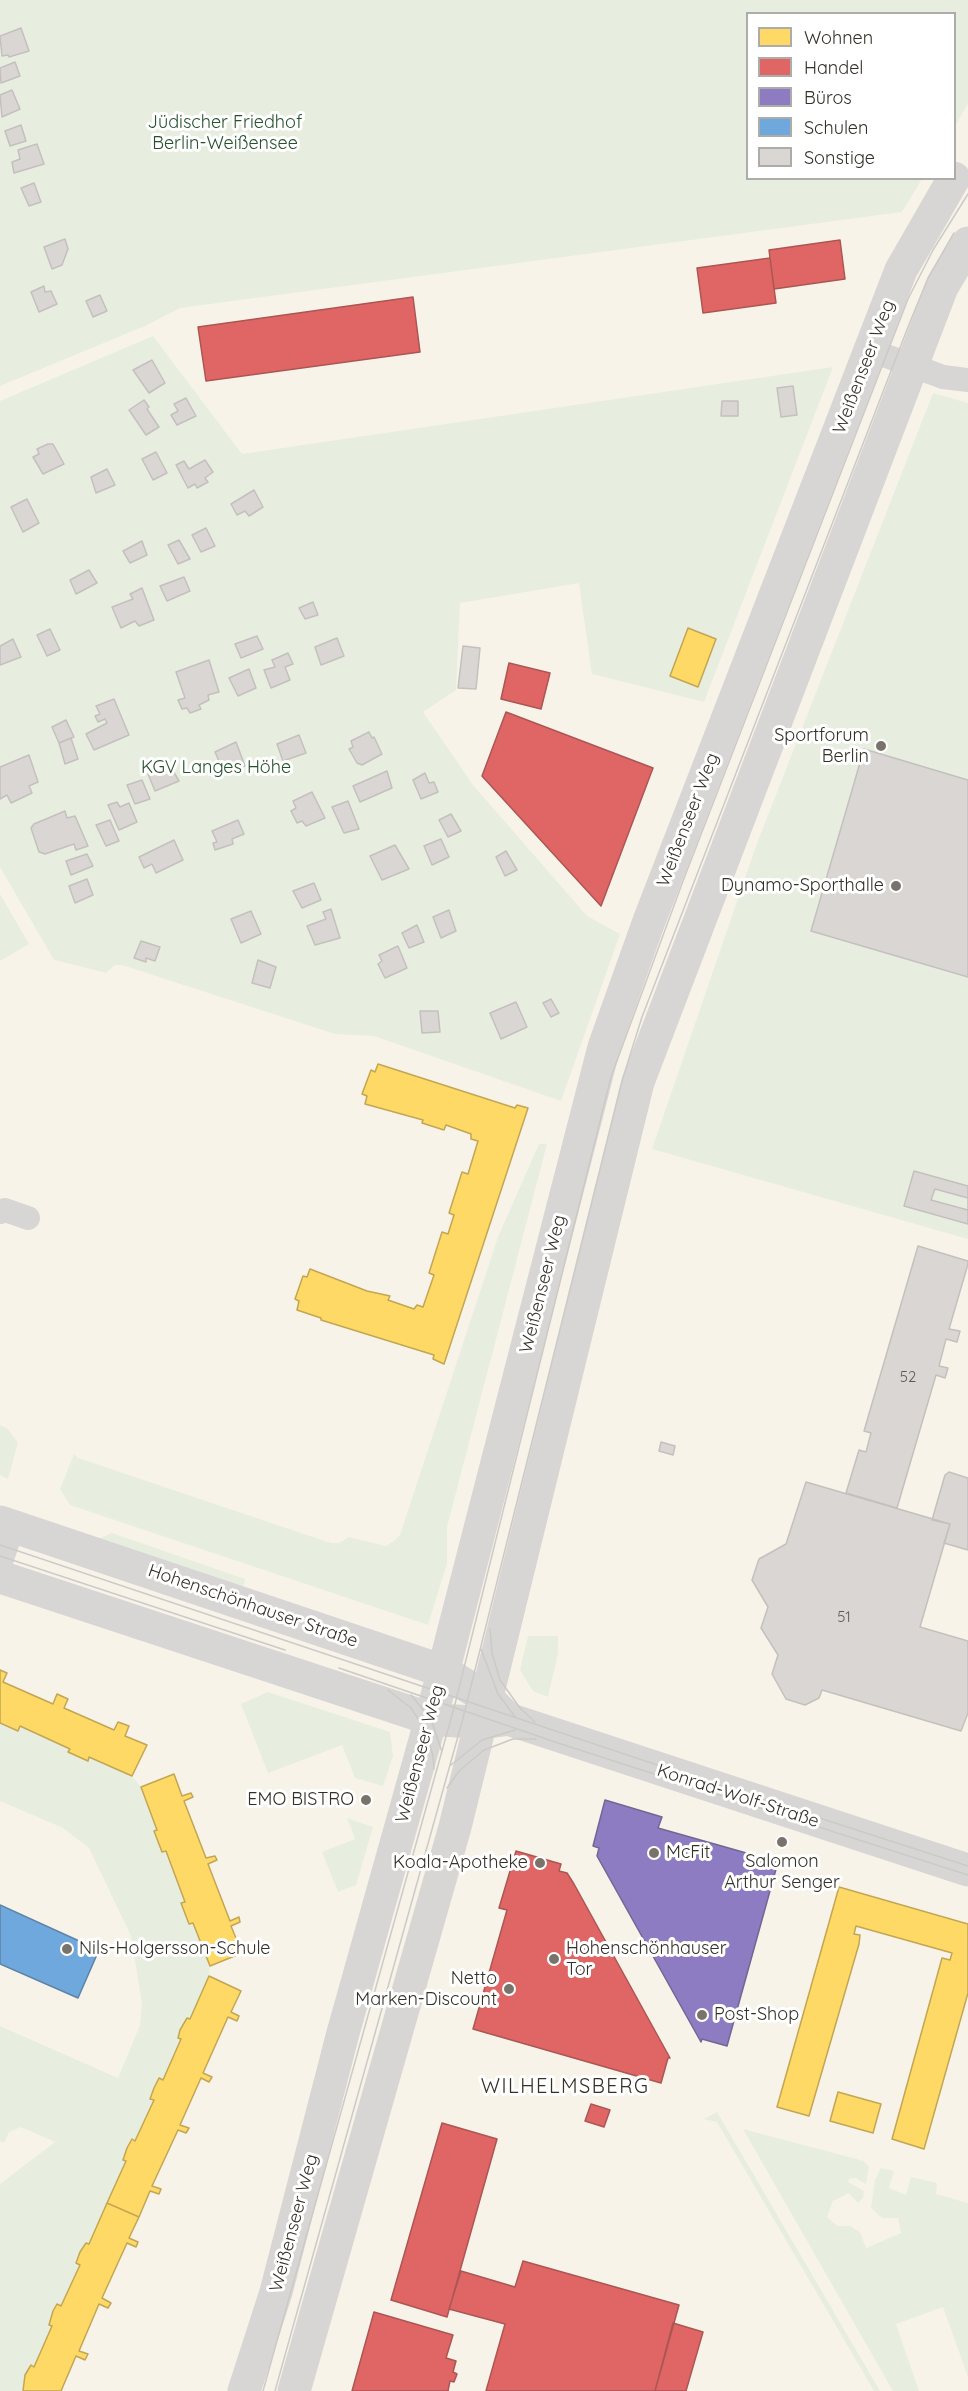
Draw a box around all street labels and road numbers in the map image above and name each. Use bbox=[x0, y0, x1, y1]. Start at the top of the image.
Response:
street label: Weißenseer Weg bbox=[829, 297, 899, 437]
street label: Weißenseer Weg bbox=[653, 750, 723, 890]
street label: Weißenseer Weg bbox=[515, 1213, 571, 1355]
street label: Hohenschönhauser Straße bbox=[145, 1560, 361, 1652]
street label: Weißenseer Weg bbox=[391, 1683, 449, 1825]
street label: Konrad-Wolf-Straße bbox=[654, 1760, 822, 1832]
street label: Weißenseer Weg bbox=[265, 2152, 323, 2294]

